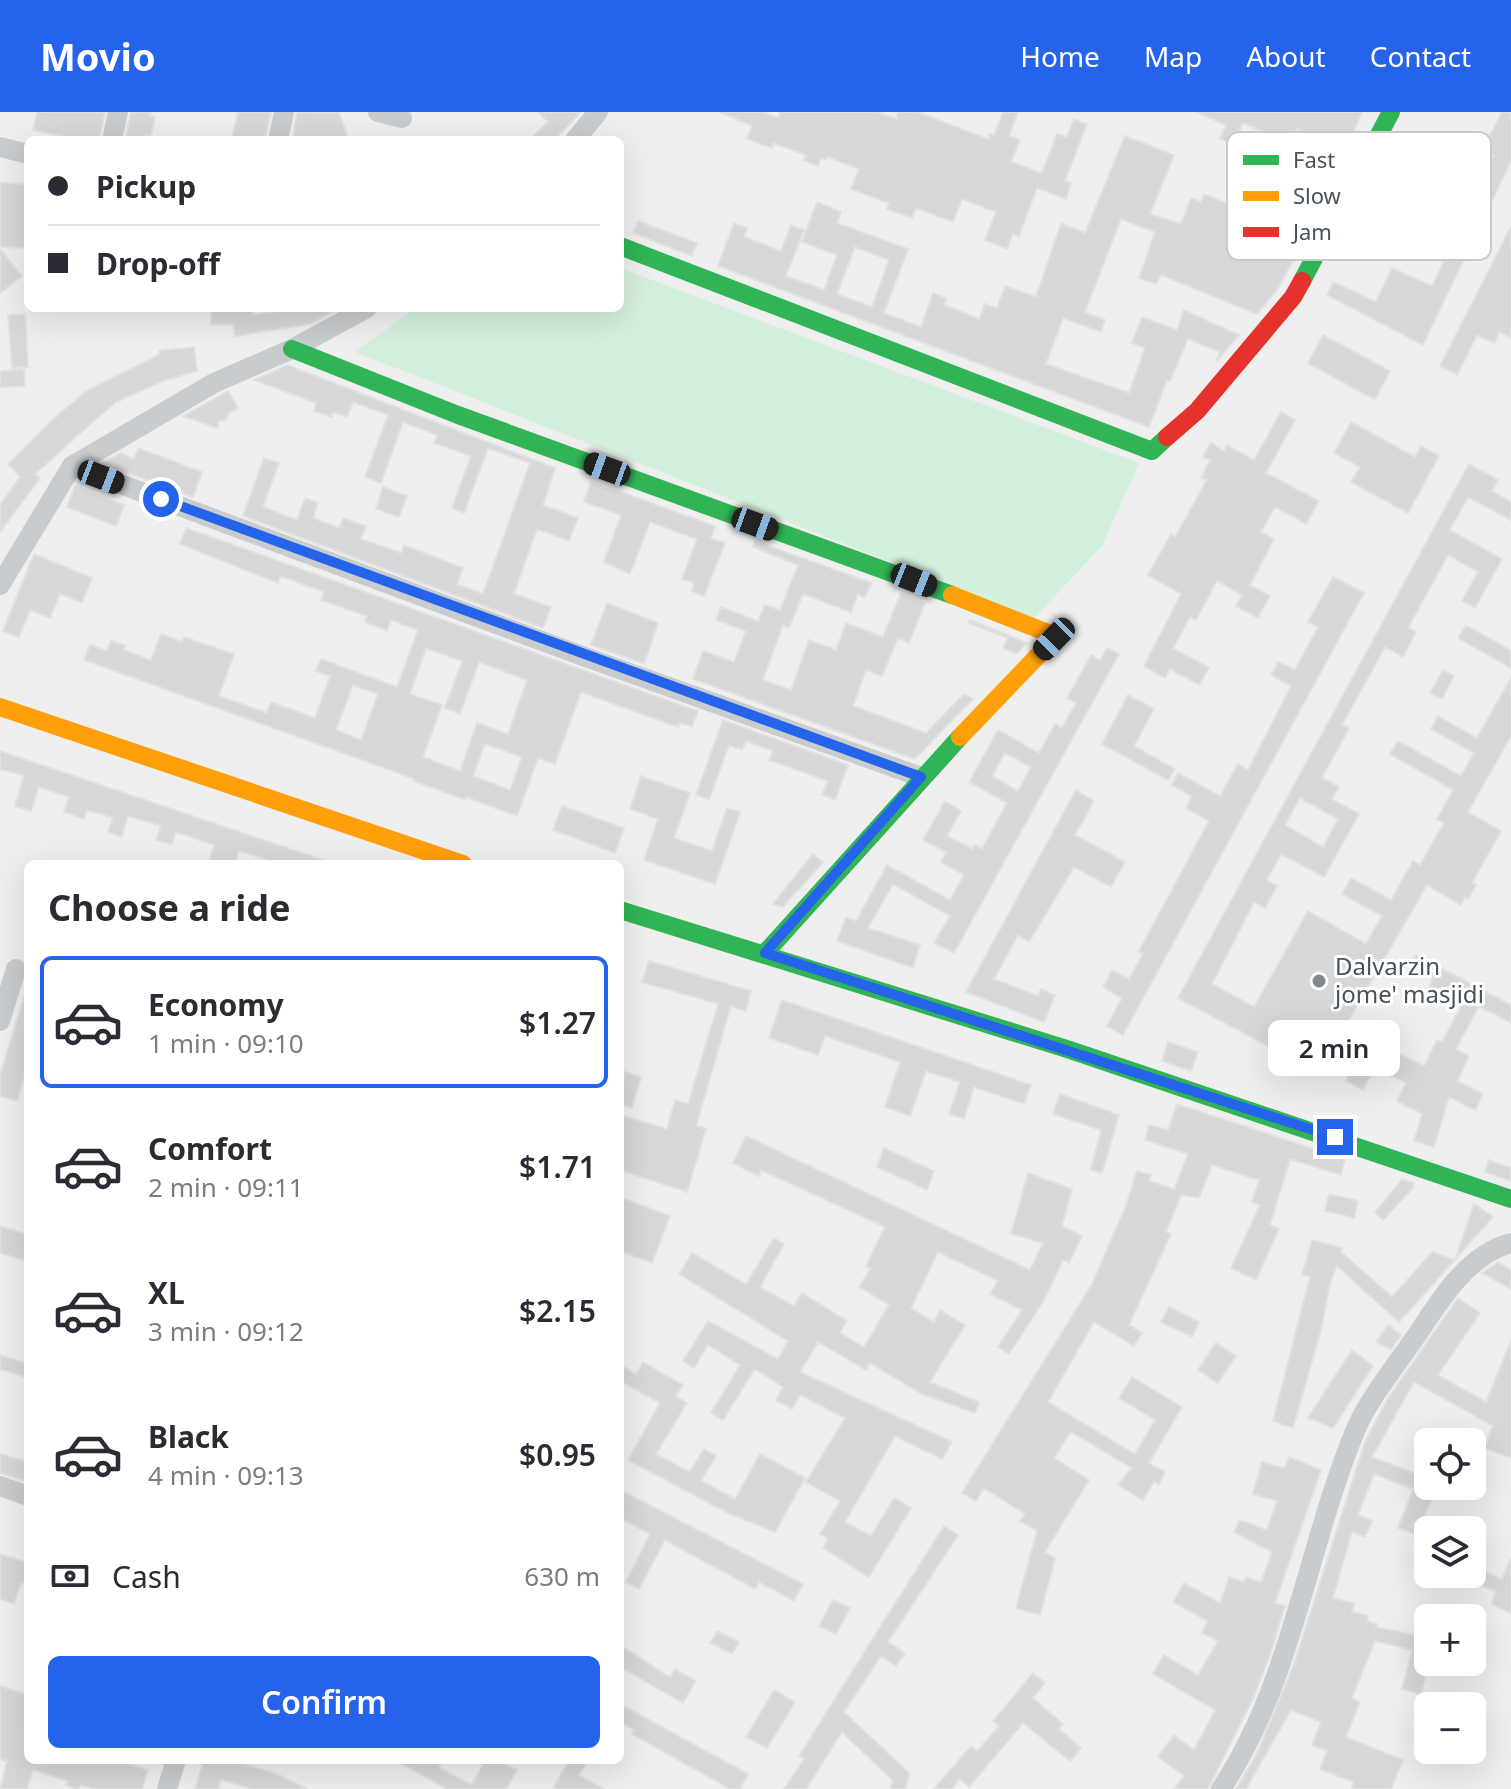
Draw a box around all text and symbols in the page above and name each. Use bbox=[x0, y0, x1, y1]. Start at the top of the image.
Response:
text: Movio bbox=[40, 30, 156, 82]
text: Home bbox=[1020, 37, 1100, 75]
text: Map bbox=[1144, 37, 1202, 75]
text: About bbox=[1246, 37, 1326, 75]
text: Contact bbox=[1370, 37, 1471, 75]
legend bbox=[1227, 132, 1491, 260]
text: Fast bbox=[1293, 144, 1335, 174]
text: Pickup bbox=[96, 166, 196, 207]
text: Slow bbox=[1293, 180, 1342, 210]
text: Jam bbox=[1291, 216, 1332, 246]
text: Drop-off bbox=[96, 243, 220, 284]
car bbox=[580, 450, 634, 488]
car bbox=[74, 457, 128, 497]
route start bbox=[143, 481, 179, 517]
car bbox=[728, 505, 782, 543]
car bbox=[887, 560, 941, 600]
car bbox=[1029, 613, 1079, 665]
text: Choose a ride bbox=[48, 883, 290, 932]
place label: Dalvarzin jome' masjidi bbox=[1333, 949, 1484, 1010]
marker: Dalvarzin jome' masjidi bbox=[1310, 972, 1328, 990]
text: Economy bbox=[148, 984, 284, 1025]
icon: car bbox=[52, 986, 124, 1058]
text: $1.27 bbox=[519, 1002, 596, 1043]
callout: 2 min bbox=[1269, 1021, 1401, 1077]
text: 1 min · 09:10 bbox=[148, 1025, 304, 1061]
text: 2 min bbox=[1299, 1030, 1369, 1066]
route end bbox=[1317, 1119, 1353, 1155]
text: Comfort bbox=[148, 1128, 272, 1169]
icon: car bbox=[52, 1130, 124, 1202]
text: $1.71 bbox=[519, 1146, 596, 1187]
text: 2 min · 09:11 bbox=[148, 1169, 304, 1205]
text: XL bbox=[148, 1272, 185, 1313]
icon: car bbox=[52, 1274, 124, 1346]
text: $2.15 bbox=[519, 1290, 596, 1331]
text: 3 min · 09:12 bbox=[148, 1313, 304, 1349]
text: Black bbox=[148, 1416, 229, 1457]
icon: car bbox=[52, 1418, 124, 1490]
map controls bbox=[1414, 1428, 1486, 1764]
button: locate bbox=[1414, 1428, 1486, 1500]
text: $0.95 bbox=[519, 1434, 596, 1475]
text: 4 min · 09:13 bbox=[148, 1457, 304, 1493]
button: layers bbox=[1414, 1516, 1486, 1588]
icon: cash bbox=[48, 1554, 92, 1598]
text: Cash bbox=[112, 1556, 181, 1597]
text: 630 m bbox=[524, 1558, 600, 1594]
button: + bbox=[1414, 1604, 1486, 1676]
button: Confirm bbox=[48, 1656, 600, 1748]
button: − bbox=[1414, 1692, 1486, 1764]

